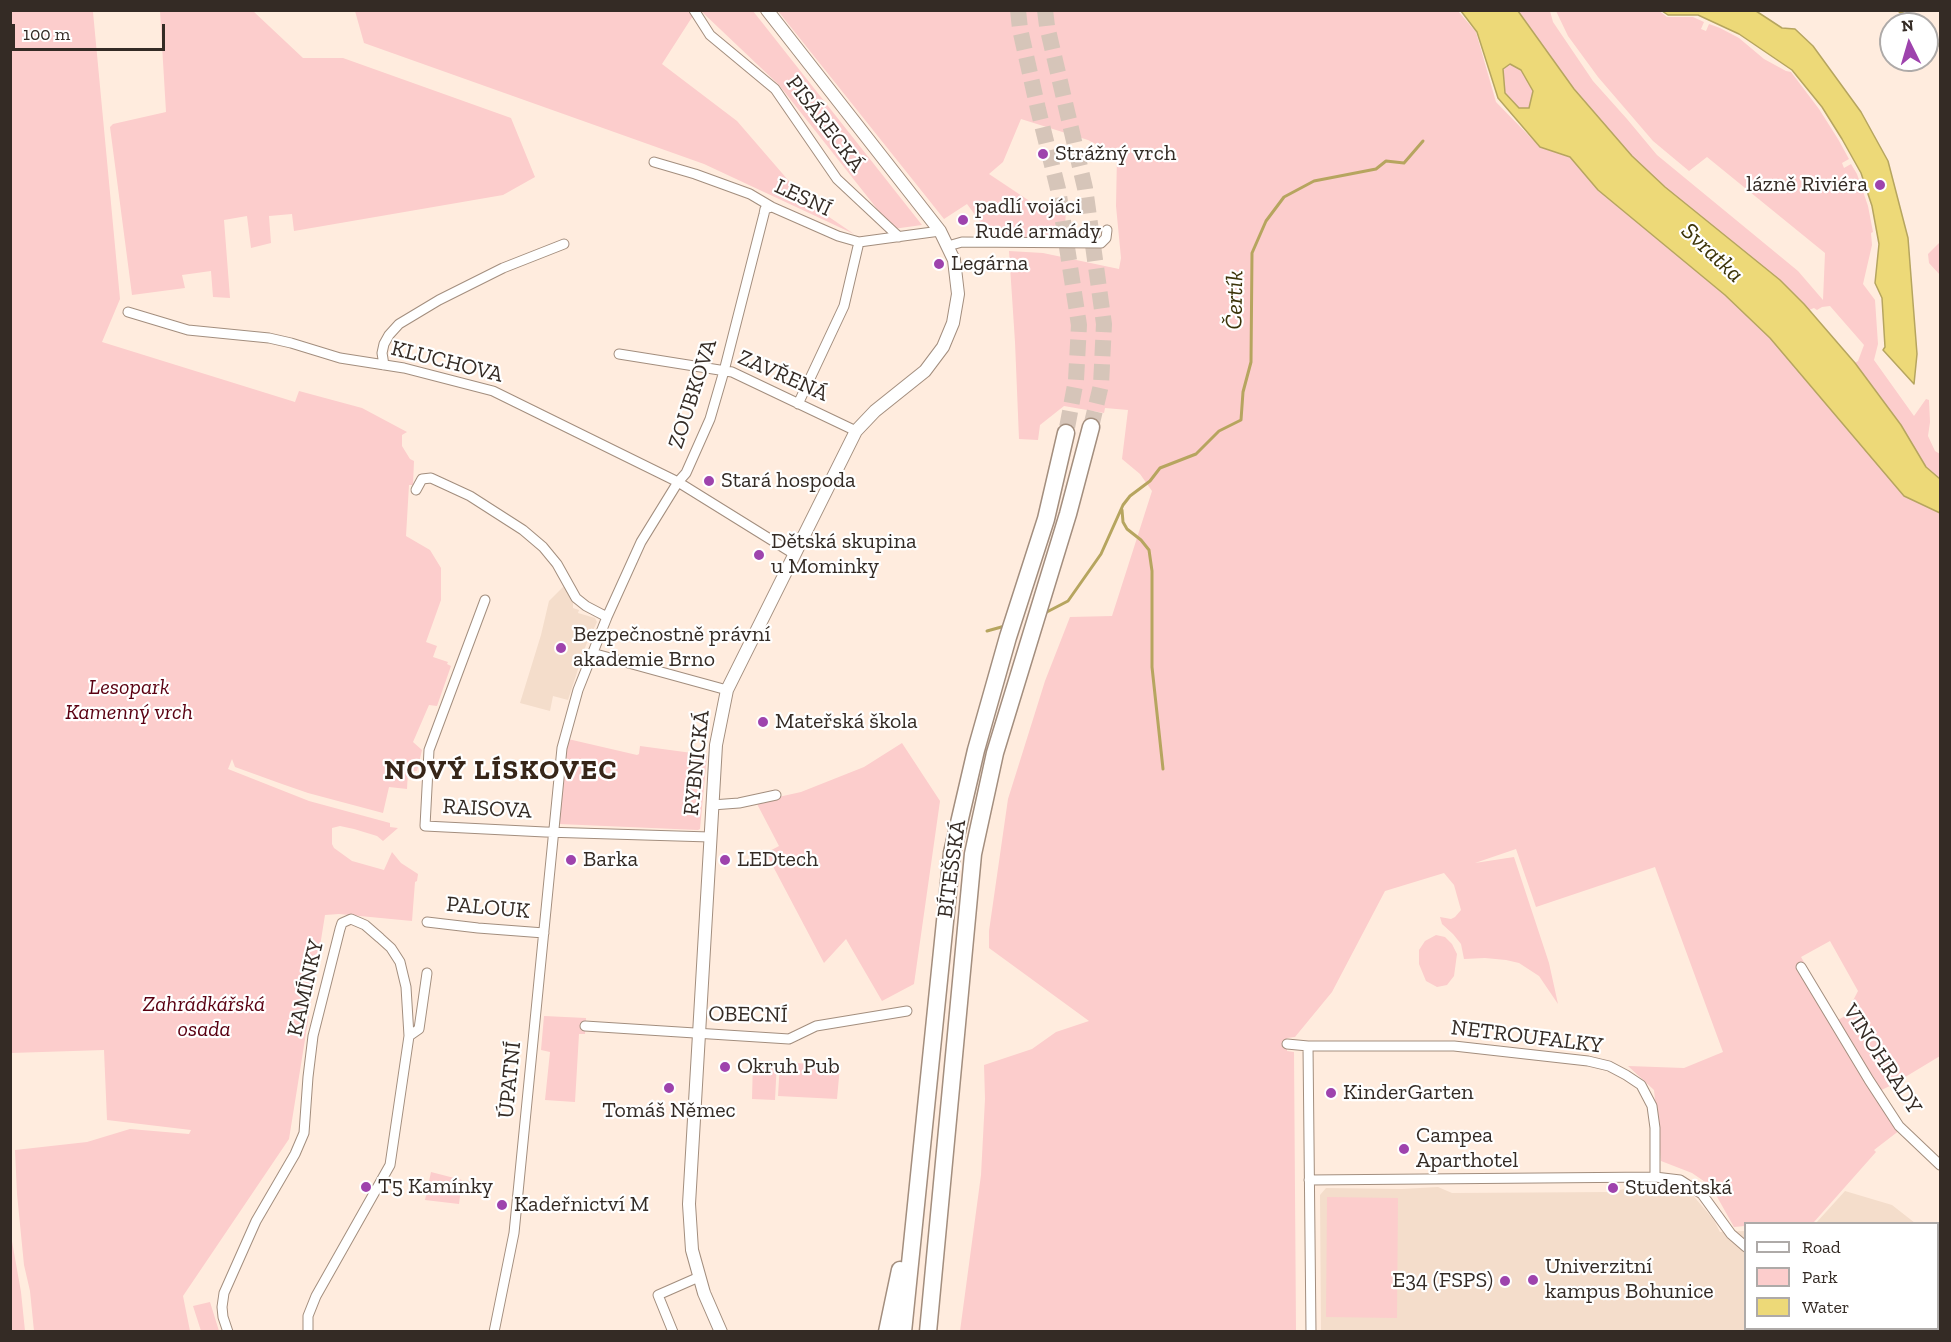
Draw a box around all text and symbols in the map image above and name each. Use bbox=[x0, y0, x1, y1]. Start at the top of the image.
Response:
scale bar bbox=[15, 12, 168, 50]
north arrow bbox=[1879, 12, 1939, 72]
text: N bbox=[1901, 16, 1914, 36]
text: 100 m bbox=[23, 23, 70, 45]
street label: PISÁRECKÁ bbox=[780, 70, 870, 178]
place label: Strážný vrch bbox=[1055, 141, 1176, 167]
marker: Strážný vrch bbox=[1036, 147, 1050, 161]
place label: lázně Riviéra bbox=[1746, 172, 1868, 198]
street label: LESNÍ bbox=[770, 173, 836, 223]
marker: lázně Riviéra bbox=[1873, 178, 1887, 192]
place label: padlí vojáci Rudé armády bbox=[975, 194, 1101, 246]
marker: padlí vojáci Rudé armády bbox=[956, 213, 970, 227]
water label: Svratka bbox=[1675, 217, 1749, 289]
place label: Legárna bbox=[951, 251, 1028, 277]
marker: Legárna bbox=[932, 257, 946, 271]
water label: Čertík bbox=[1220, 270, 1250, 330]
street label: KLUCHOVA bbox=[388, 335, 506, 389]
street label: ZOUBKOVA bbox=[663, 336, 723, 452]
street label: ZAVŘENÁ bbox=[734, 344, 832, 408]
place label: Stará hospoda bbox=[721, 468, 856, 494]
marker: Stará hospoda bbox=[702, 474, 716, 488]
place label: Dětská skupina u Mominky bbox=[771, 529, 917, 580]
marker: Dětská skupina u Mominky bbox=[752, 548, 766, 562]
place label: Bezpečnostně právní akademie Brno bbox=[573, 622, 771, 674]
marker: Bezpečnostně právní akademie Brno bbox=[554, 641, 568, 655]
park label: Lesopark Kamenný vrch bbox=[65, 675, 193, 726]
street label: RYBNICKÁ bbox=[678, 709, 716, 817]
place label: Mateřská škola bbox=[775, 709, 918, 735]
marker: Mateřská škola bbox=[756, 715, 770, 729]
district label: NOVÝ LÍSKOVEC bbox=[384, 754, 618, 788]
street label: RAISOVA bbox=[442, 793, 532, 825]
street label: BÍTEŠSKÁ bbox=[932, 818, 972, 920]
place label: Barka bbox=[583, 847, 638, 873]
place label: LEDtech bbox=[737, 847, 818, 873]
marker: Barka bbox=[564, 853, 578, 867]
marker: LEDtech bbox=[718, 853, 732, 867]
street label: PALOUK bbox=[445, 891, 531, 925]
street label: KAMÍNKY bbox=[282, 937, 330, 1039]
park label: Zahrádkářská osada bbox=[143, 992, 265, 1044]
street label: VINOHRADY bbox=[1837, 999, 1927, 1119]
street label: OBECNÍ bbox=[708, 1001, 788, 1029]
street label: NETROUFALKY bbox=[1449, 1015, 1605, 1059]
street label: ÚPATNÍ bbox=[493, 1040, 527, 1120]
place label: Okruh Pub bbox=[737, 1054, 840, 1080]
marker: Okruh Pub bbox=[718, 1060, 732, 1074]
place label: KinderGarten bbox=[1343, 1080, 1474, 1106]
marker: Tomáš Němec bbox=[662, 1081, 676, 1095]
marker: KinderGarten bbox=[1324, 1086, 1338, 1100]
place label: Tomáš Němec bbox=[602, 1098, 736, 1124]
place label: Campea Aparthotel bbox=[1416, 1123, 1518, 1174]
marker: Campea Aparthotel bbox=[1397, 1142, 1411, 1156]
place label: T5 Kamínky bbox=[378, 1174, 493, 1200]
place label: Studentská bbox=[1625, 1175, 1732, 1201]
marker: T5 Kamínky bbox=[359, 1180, 373, 1194]
marker: Studentská bbox=[1606, 1181, 1620, 1195]
place label: Kadeřnictví M bbox=[514, 1192, 649, 1218]
marker: Kadeřnictví M bbox=[495, 1198, 509, 1212]
legend bbox=[1744, 1222, 1939, 1330]
text: Road bbox=[1802, 1236, 1841, 1258]
place label: Univerzitní kampus Bohunice bbox=[1545, 1254, 1714, 1306]
text: Park bbox=[1802, 1266, 1838, 1288]
place label: E34 (FSPS) bbox=[1392, 1268, 1493, 1294]
marker: Univerzitní kampus Bohunice bbox=[1526, 1273, 1540, 1287]
marker: E34 (FSPS) bbox=[1498, 1274, 1512, 1288]
text: Water bbox=[1802, 1296, 1849, 1318]

